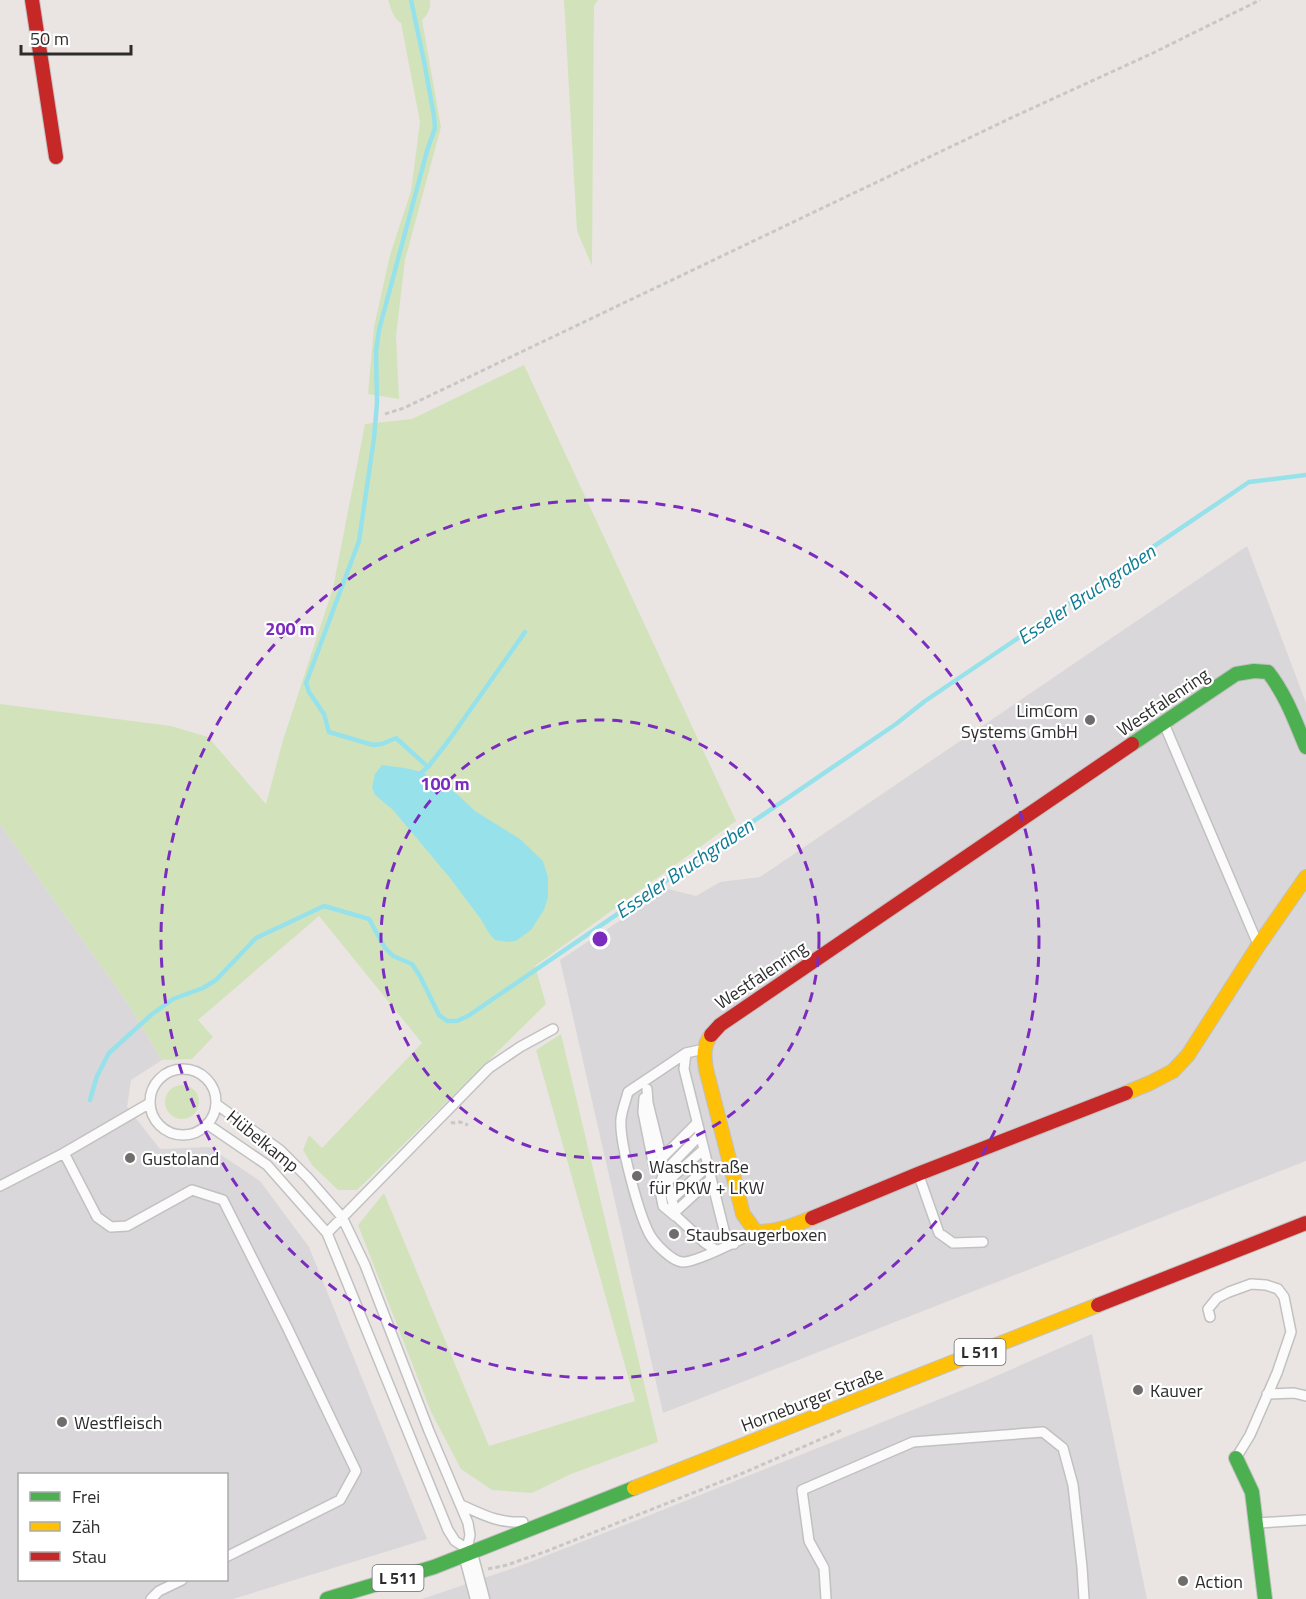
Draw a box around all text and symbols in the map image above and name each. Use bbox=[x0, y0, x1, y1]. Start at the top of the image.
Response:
scale bar bbox=[21, 18, 130, 56]
text: 50 m bbox=[30, 25, 69, 52]
water label: Esseler Bruchgraben bbox=[1010, 535, 1162, 652]
text: 200 m bbox=[265, 615, 315, 642]
street label: Westfalenring bbox=[1111, 661, 1215, 743]
place label: LimCom Systems GmbH bbox=[961, 697, 1078, 745]
marker: LimCom Systems GmbH bbox=[1083, 713, 1097, 727]
text: 100 m bbox=[420, 770, 470, 797]
water label: Esseler Bruchgraben bbox=[608, 809, 760, 926]
centre of rings bbox=[590, 929, 610, 949]
street label: Westfalenring bbox=[709, 934, 813, 1016]
street label: Hübelkamp bbox=[221, 1103, 305, 1179]
place label: Gustoland bbox=[142, 1145, 219, 1172]
marker: Gustoland bbox=[123, 1151, 137, 1165]
place label: Waschstraße für PKW + LKW bbox=[649, 1153, 764, 1201]
marker: Waschstraße für PKW + LKW bbox=[630, 1169, 644, 1183]
place label: Staubsaugerboxen bbox=[686, 1221, 827, 1248]
marker: Staubsaugerboxen bbox=[667, 1227, 681, 1241]
road number: L 511 bbox=[954, 1339, 1006, 1365]
street label: Horneburger Straße bbox=[737, 1359, 887, 1439]
place label: Kauver bbox=[1150, 1377, 1203, 1404]
marker: Kauver bbox=[1131, 1383, 1145, 1397]
place label: Westfleisch bbox=[74, 1409, 162, 1436]
marker: Westfleisch bbox=[55, 1415, 69, 1429]
legend bbox=[18, 1473, 228, 1581]
text: Frei bbox=[72, 1483, 100, 1510]
text: Zäh bbox=[72, 1513, 100, 1540]
text: Stau bbox=[72, 1543, 107, 1570]
road number: L 511 bbox=[372, 1565, 424, 1591]
place label: Action bbox=[1195, 1568, 1243, 1595]
marker: Action bbox=[1176, 1574, 1190, 1588]

